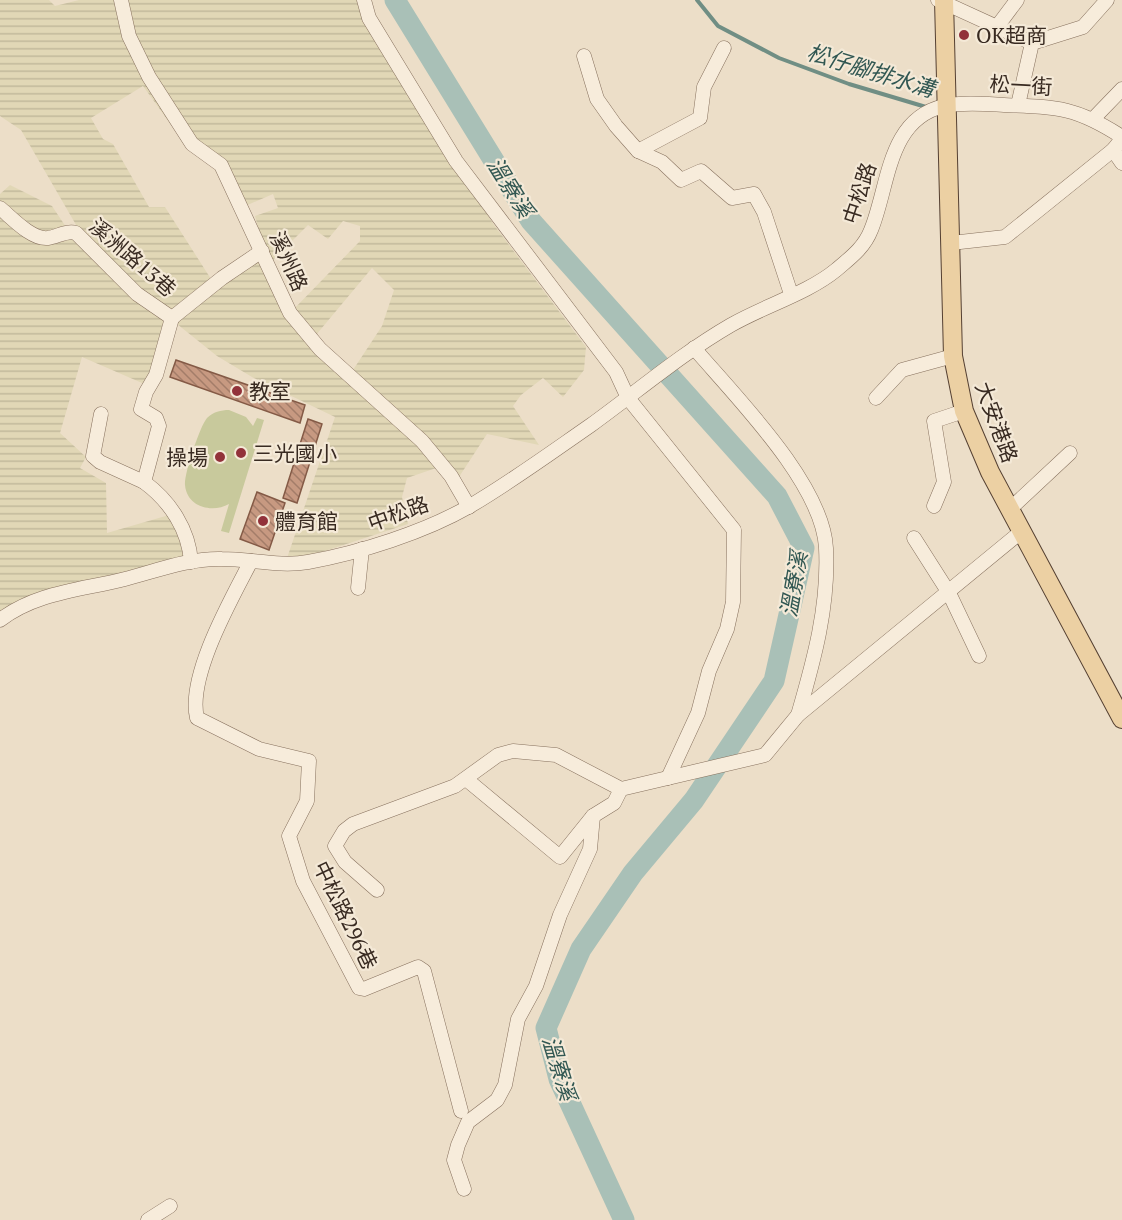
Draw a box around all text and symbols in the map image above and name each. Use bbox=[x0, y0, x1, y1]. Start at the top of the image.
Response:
place label: OK超商 bbox=[976, 21, 1047, 49]
marker: OK超商 bbox=[957, 28, 971, 42]
water label: 松仔腳排水溝 bbox=[804, 37, 941, 104]
street label: 松一街 bbox=[989, 69, 1053, 101]
water label: 溫寮溪 bbox=[481, 151, 542, 225]
street label: 中松路 bbox=[836, 159, 882, 227]
street label: 溪洲路13巷 bbox=[84, 212, 182, 302]
street label: 溪州路 bbox=[263, 227, 315, 295]
place label: 教室 bbox=[249, 377, 291, 405]
street label: 大安港路 bbox=[969, 378, 1025, 466]
marker: 教室 bbox=[230, 384, 244, 398]
place label: 三光國小 bbox=[253, 439, 337, 467]
place label: 操場 bbox=[166, 443, 208, 471]
marker: 三光國小 bbox=[234, 446, 248, 460]
marker: 操場 bbox=[213, 450, 227, 464]
street label: 中松路 bbox=[364, 489, 432, 537]
place label: 體育館 bbox=[275, 507, 338, 535]
marker: 體育館 bbox=[256, 514, 270, 528]
water label: 溫寮溪 bbox=[773, 546, 814, 619]
street label: 中松路296巷 bbox=[308, 856, 384, 974]
water label: 溫寮溪 bbox=[536, 1032, 584, 1107]

